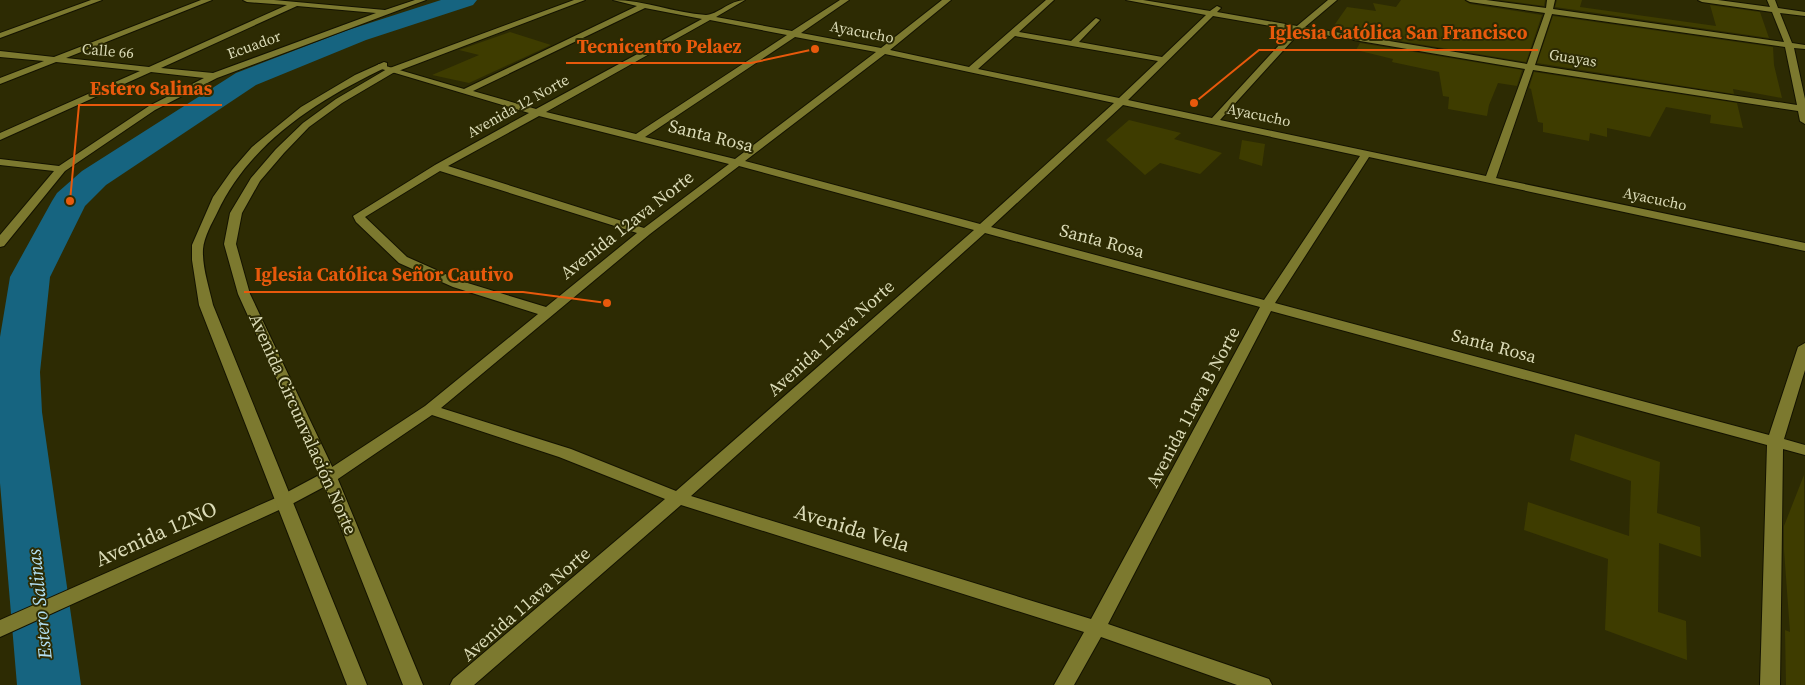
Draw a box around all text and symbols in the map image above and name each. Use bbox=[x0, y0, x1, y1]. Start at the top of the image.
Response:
street label: Ayacucho bbox=[828, 15, 896, 48]
callout: Iglesia Católica San Francisco bbox=[1259, 16, 1538, 50]
text: Iglesia Católica San Francisco bbox=[1269, 19, 1528, 45]
street label: Ecuador bbox=[224, 25, 284, 64]
callout: Tecnicentro Pelaez bbox=[566, 29, 751, 63]
text: Tecnicentro Pelaez bbox=[577, 33, 742, 59]
street label: Calle 66 bbox=[81, 38, 135, 63]
street label: Guayas bbox=[1548, 43, 1598, 72]
street label: Avenida 12 Norte bbox=[463, 69, 573, 142]
callout: Estero Salinas bbox=[79, 71, 222, 105]
text: Estero Salinas bbox=[90, 75, 213, 101]
street label: Ayacucho bbox=[1225, 98, 1293, 131]
street label: Santa Rosa bbox=[666, 113, 757, 158]
street label: Avenida 12ava Norte bbox=[555, 164, 699, 285]
street label: Ayacucho bbox=[1621, 182, 1689, 215]
street label: Santa Rosa bbox=[1057, 217, 1148, 264]
callout: Iglesia Católica Señor Cautivo bbox=[244, 258, 523, 292]
text: Iglesia Católica Señor Cautivo bbox=[254, 261, 514, 287]
street label: Avenida 11ava Norte bbox=[762, 274, 900, 402]
street label: Avenida Circunvalación Norte bbox=[243, 309, 364, 538]
street label: Avenida 11ava B Norte bbox=[1140, 322, 1246, 492]
street label: Santa Rosa bbox=[1449, 322, 1540, 369]
street label: Avenida 12NO bbox=[90, 494, 221, 573]
street label: Avenida Vela bbox=[791, 496, 914, 559]
street label: Avenida 11ava Norte bbox=[456, 541, 595, 667]
water label: Estero Salinas bbox=[20, 548, 58, 661]

